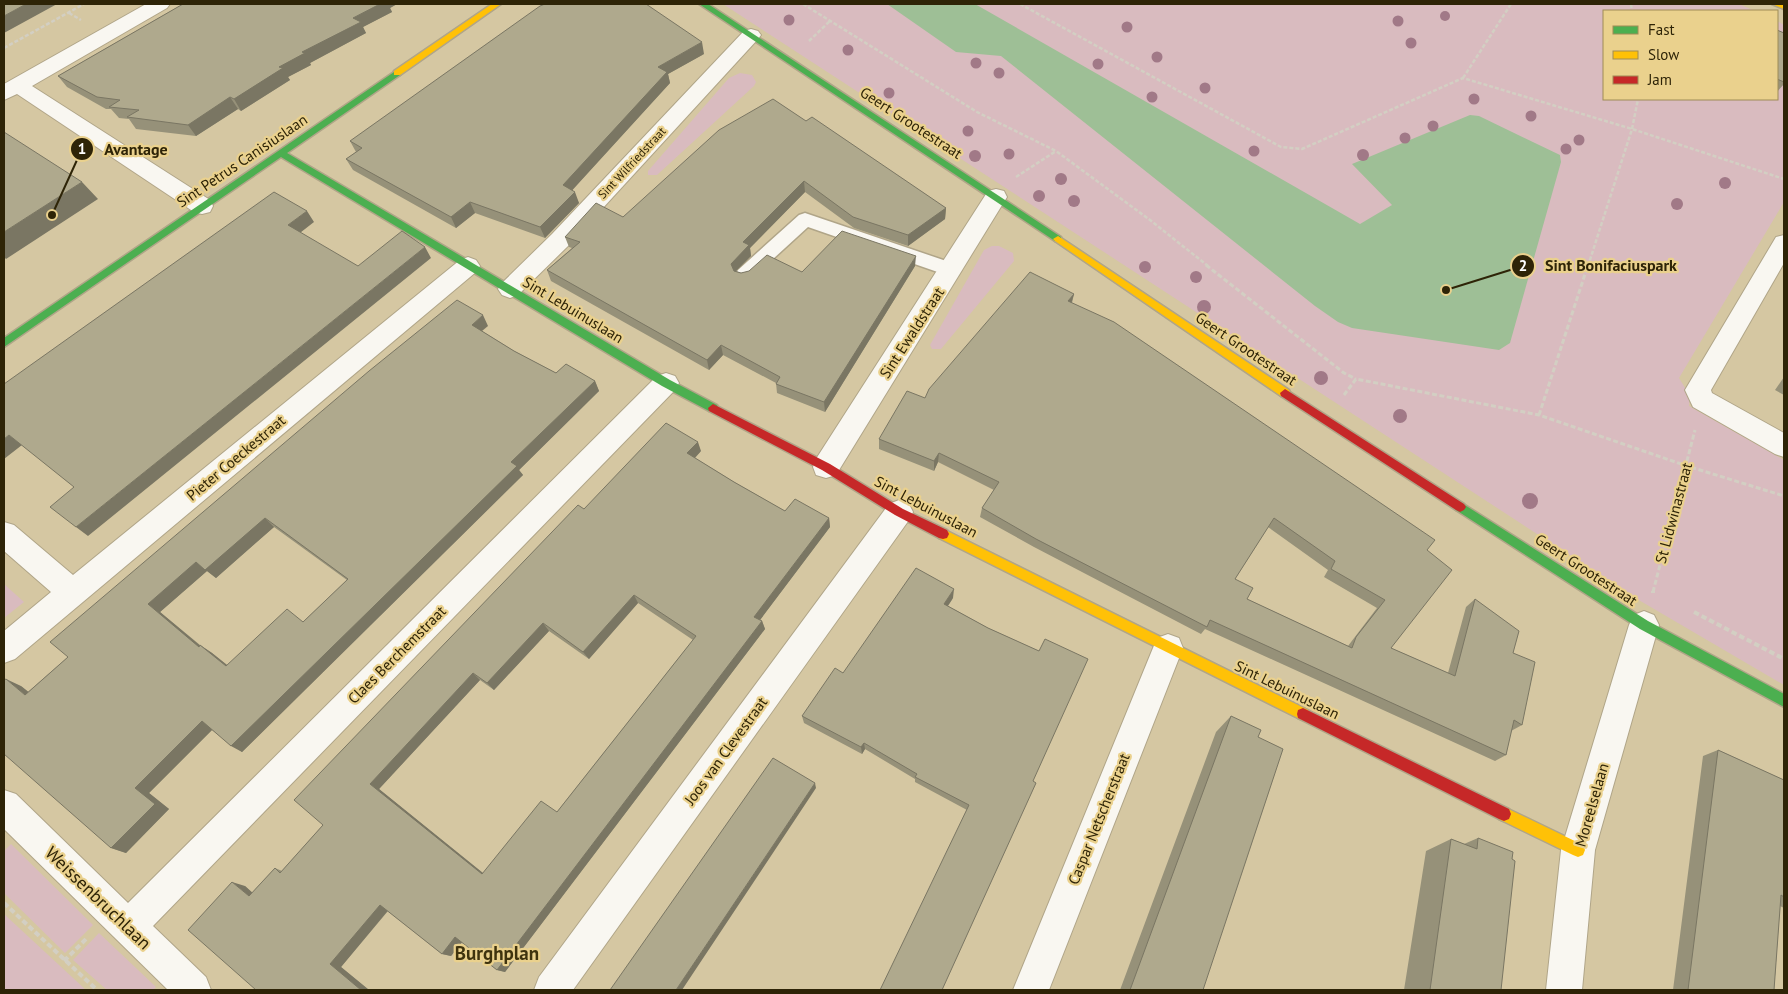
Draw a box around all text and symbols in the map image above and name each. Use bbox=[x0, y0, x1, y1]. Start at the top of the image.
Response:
legend bbox=[1603, 10, 1778, 100]
text: Fast bbox=[1648, 20, 1675, 39]
text: Slow bbox=[1648, 45, 1679, 64]
text: Jam bbox=[1647, 70, 1672, 89]
street label: Geert Grootestraat bbox=[857, 82, 966, 163]
street label: Sint Petrus Canisiuslaan bbox=[173, 110, 311, 211]
street label: Sint Wilfriedstraat bbox=[595, 124, 669, 202]
callout: Avantage bbox=[69, 134, 178, 165]
text: 1 bbox=[78, 139, 86, 158]
text: Avantage bbox=[104, 139, 168, 159]
callout: Sint Bonifaciuspark bbox=[1510, 250, 1687, 281]
text: Sint Bonifaciuspark bbox=[1545, 255, 1677, 275]
text: 2 bbox=[1519, 256, 1527, 275]
street label: Sint Lebuinuslaan bbox=[519, 272, 627, 347]
street label: Sint Ewaldstraat bbox=[875, 284, 948, 382]
street label: Geert Grootestraat bbox=[1192, 308, 1301, 390]
street label: Pieter Coeckestraat bbox=[182, 411, 289, 504]
street label: St Lidwinastraat bbox=[1651, 460, 1696, 566]
street label: Sint Lebuinuslaan bbox=[871, 471, 981, 542]
street label: Geert Grootestraat bbox=[1532, 529, 1641, 610]
street label: Claes Berchemstraat bbox=[344, 602, 450, 708]
street label: Sint Lebuinuslaan bbox=[1232, 656, 1343, 723]
street label: Joos van Clevestraat bbox=[679, 693, 771, 809]
street label: Caspar Netscherstraat bbox=[1064, 750, 1134, 887]
street label: Moreelselaan bbox=[1571, 761, 1612, 849]
street label: Weissenbruchlaan bbox=[40, 841, 156, 954]
district label: Burghplan bbox=[455, 941, 539, 965]

